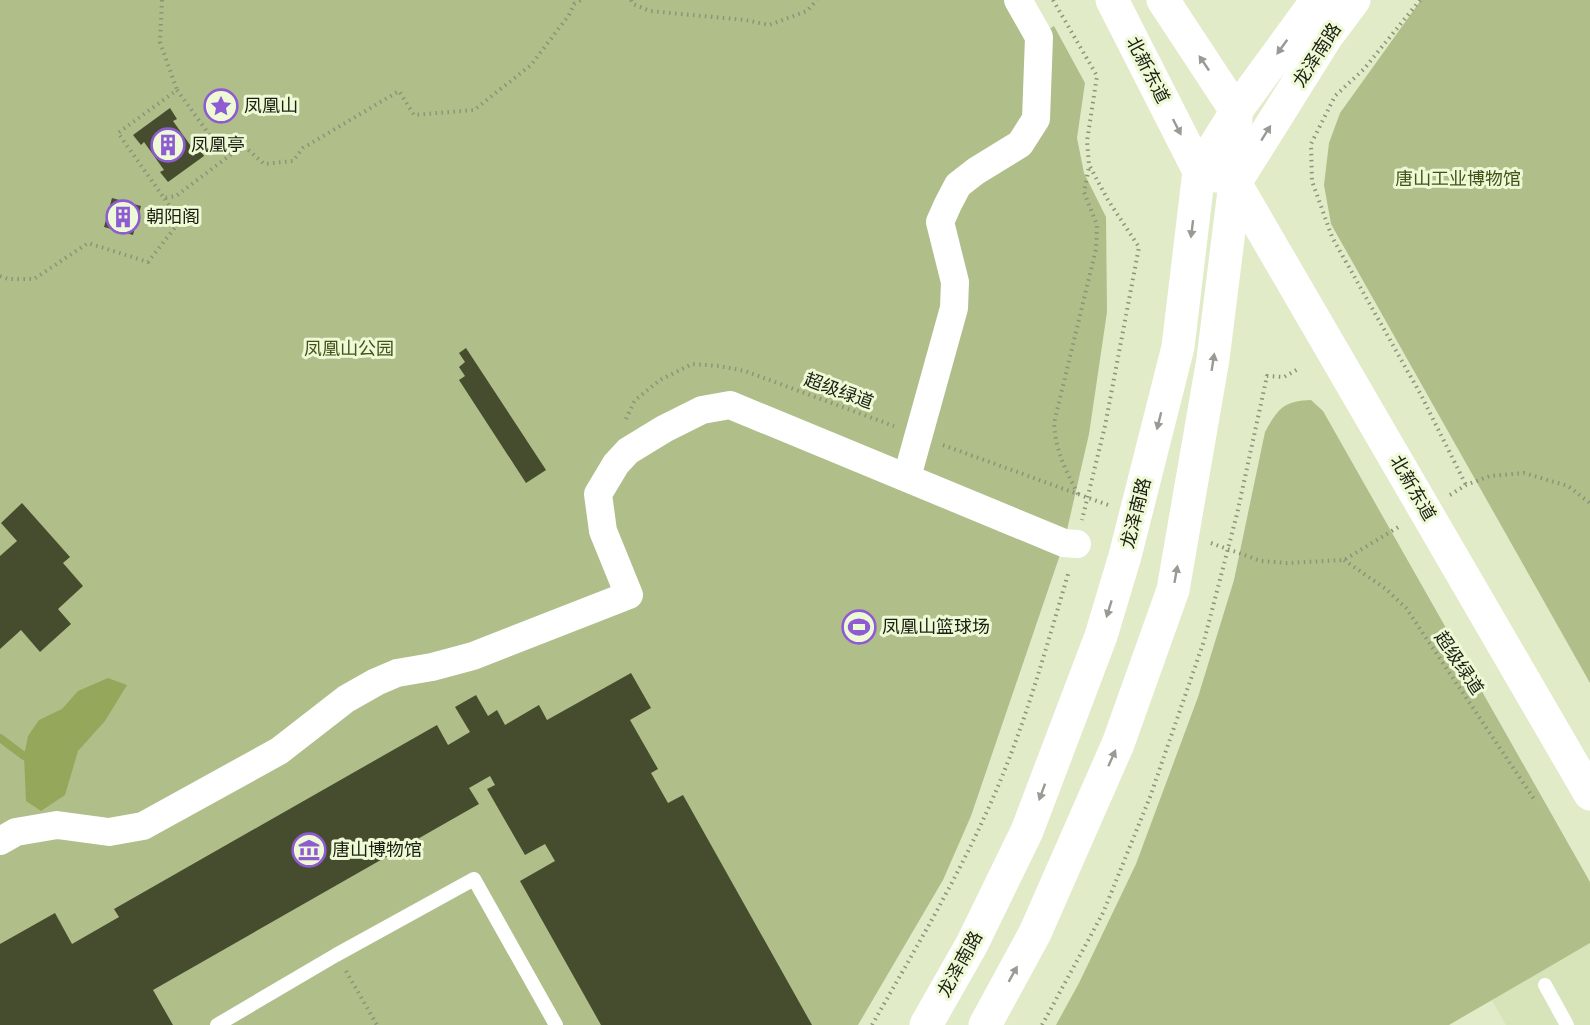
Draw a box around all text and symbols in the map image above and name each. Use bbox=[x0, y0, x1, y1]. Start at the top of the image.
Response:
street label: 龙泽南路 bbox=[1287, 18, 1347, 92]
street label: 北新东道 bbox=[1121, 32, 1175, 108]
one-way arrow bbox=[1276, 39, 1288, 55]
one-way arrow bbox=[1198, 55, 1210, 71]
place icon: 凤凰山 bbox=[203, 88, 239, 124]
place label: 凤凰山 bbox=[244, 94, 298, 118]
one-way arrow bbox=[1172, 119, 1182, 136]
one-way arrow bbox=[1261, 125, 1272, 141]
building icon: 凤凰亭 bbox=[150, 127, 186, 163]
place label: 凤凰亭 bbox=[191, 133, 245, 157]
park label: 唐山工业博物馆 bbox=[1395, 167, 1521, 191]
building icon: 朝阳阁 bbox=[105, 199, 141, 235]
place label: 朝阳阁 bbox=[146, 205, 200, 229]
one-way arrow bbox=[1187, 219, 1197, 238]
park label: 凤凰山公园 bbox=[304, 337, 394, 361]
one-way arrow bbox=[1208, 352, 1217, 371]
street label: 超级绿道 bbox=[801, 367, 877, 415]
one-way arrow bbox=[1154, 412, 1164, 430]
street label: 北新东道 bbox=[1385, 451, 1441, 525]
street label: 龙泽南路 bbox=[1116, 475, 1156, 551]
one-way arrow bbox=[1172, 565, 1181, 584]
one-way arrow bbox=[1104, 600, 1113, 618]
sports icon: 凤凰山篮球场 bbox=[841, 609, 877, 645]
place label: 凤凰山篮球场 bbox=[882, 615, 990, 639]
street label: 超级绿道 bbox=[1429, 626, 1489, 700]
one-way arrow bbox=[1107, 750, 1116, 767]
one-way arrow bbox=[1036, 783, 1046, 801]
museum icon: 唐山博物馆 bbox=[291, 832, 327, 868]
place label: 唐山博物馆 bbox=[332, 838, 422, 862]
street label: 龙泽南路 bbox=[932, 927, 988, 1001]
one-way arrow bbox=[1008, 965, 1018, 982]

